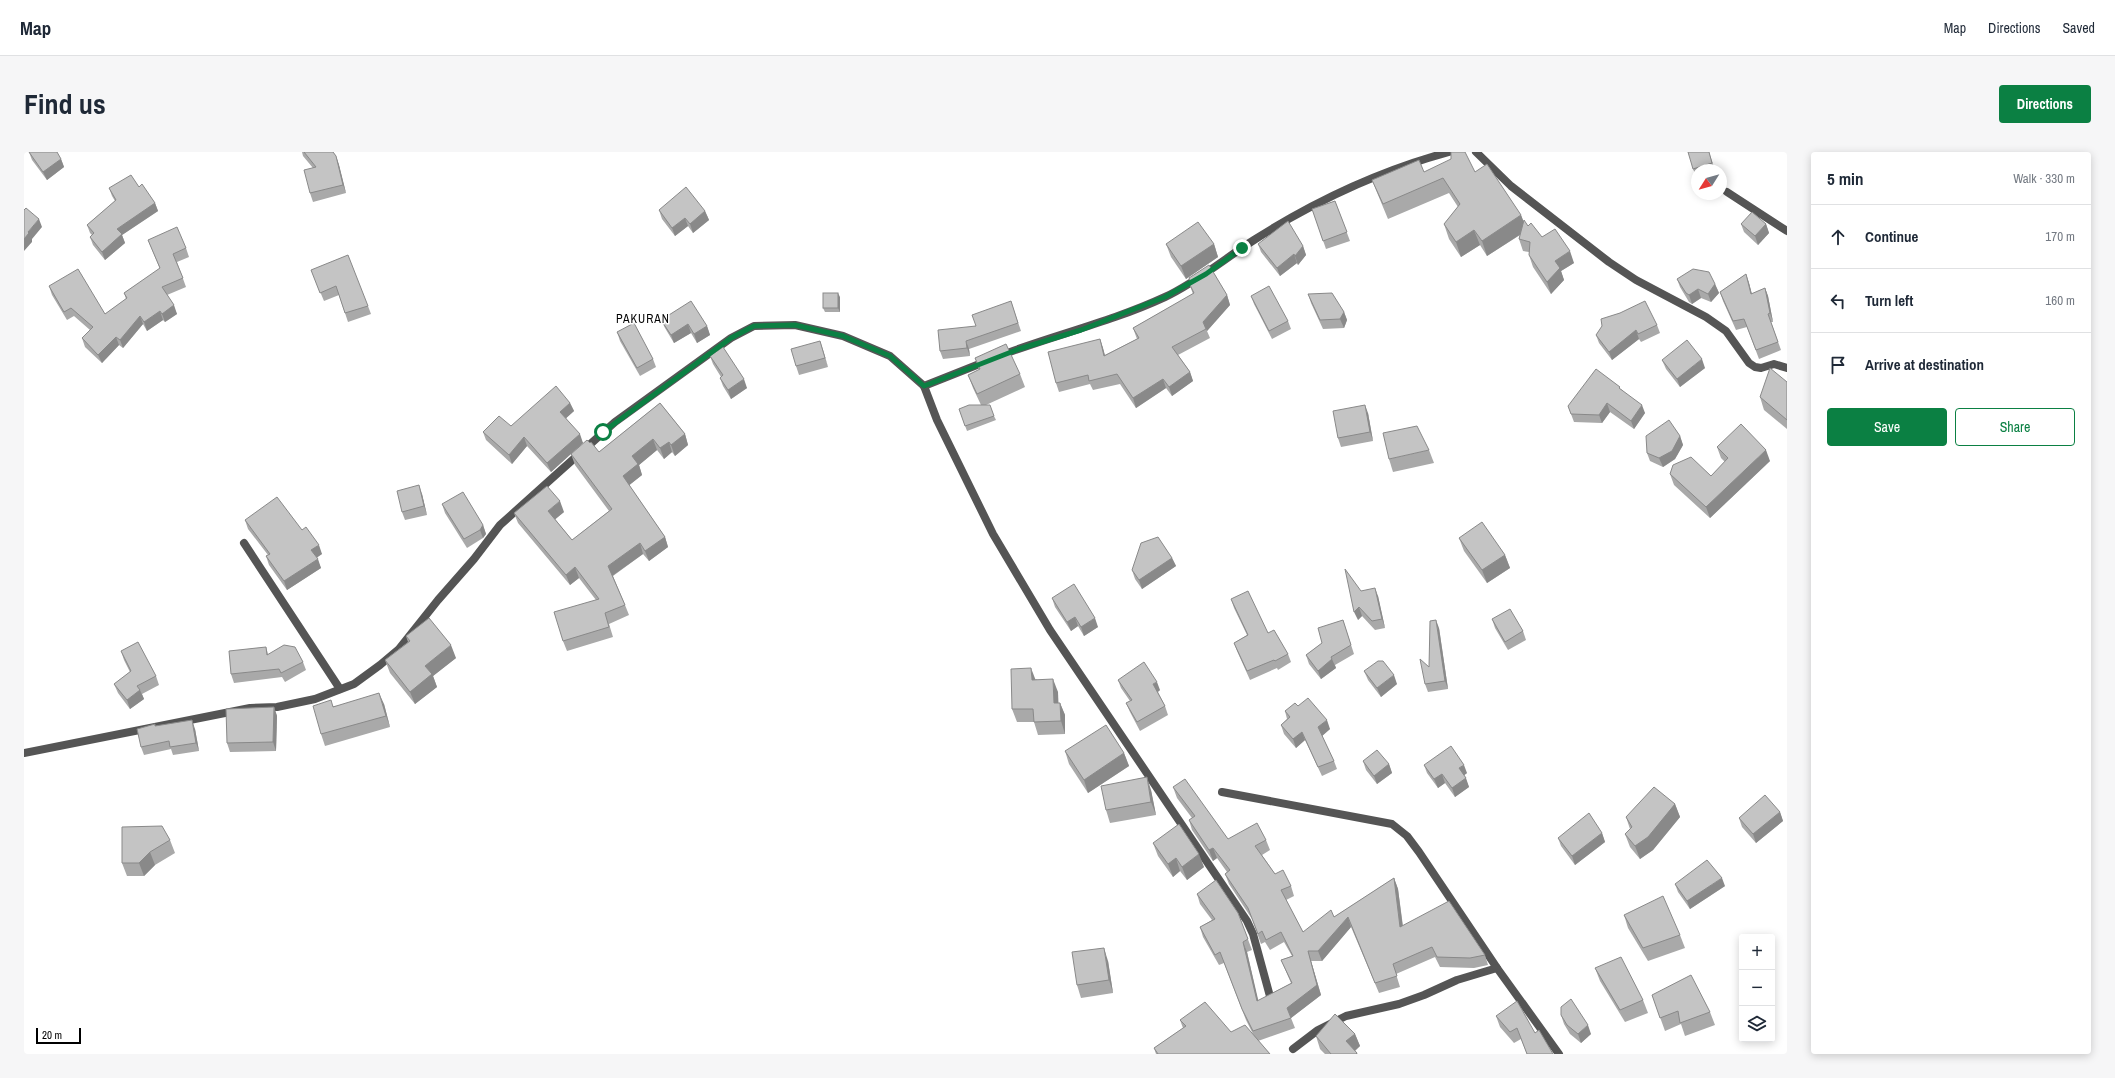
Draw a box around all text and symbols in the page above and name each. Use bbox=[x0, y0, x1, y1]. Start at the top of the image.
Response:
text: Map bbox=[20, 15, 51, 41]
text: Map bbox=[1944, 19, 1966, 37]
text: Directions bbox=[1988, 19, 2040, 37]
text: Saved bbox=[2062, 19, 2095, 37]
text: Find us bbox=[24, 85, 106, 123]
button: Directions bbox=[1999, 85, 2091, 123]
north arrow bbox=[1691, 164, 1727, 200]
text: 5 min bbox=[1827, 167, 1863, 190]
text: Walk · 330 m bbox=[2013, 170, 2075, 187]
icon: ahead bbox=[1827, 226, 1849, 248]
text: Continue bbox=[1865, 226, 1918, 247]
text: 170 m bbox=[2045, 228, 2075, 245]
route end bbox=[1233, 239, 1251, 257]
icon: left bbox=[1827, 290, 1849, 312]
text: Turn left bbox=[1865, 290, 1913, 311]
text: 160 m bbox=[2045, 292, 2075, 309]
district label: PAKURAN bbox=[616, 311, 670, 327]
icon: arrive bbox=[1827, 354, 1849, 376]
text: Arrive at destination bbox=[1865, 354, 1984, 375]
button: Save bbox=[1827, 408, 1947, 446]
button: Share bbox=[1955, 408, 2075, 446]
route start bbox=[594, 423, 612, 441]
map controls bbox=[1739, 934, 1775, 1042]
button: + bbox=[1739, 934, 1775, 970]
button: − bbox=[1739, 970, 1775, 1006]
button: layers bbox=[1739, 1006, 1775, 1042]
scale bar bbox=[36, 1026, 81, 1045]
text: 20 m bbox=[42, 1028, 62, 1042]

